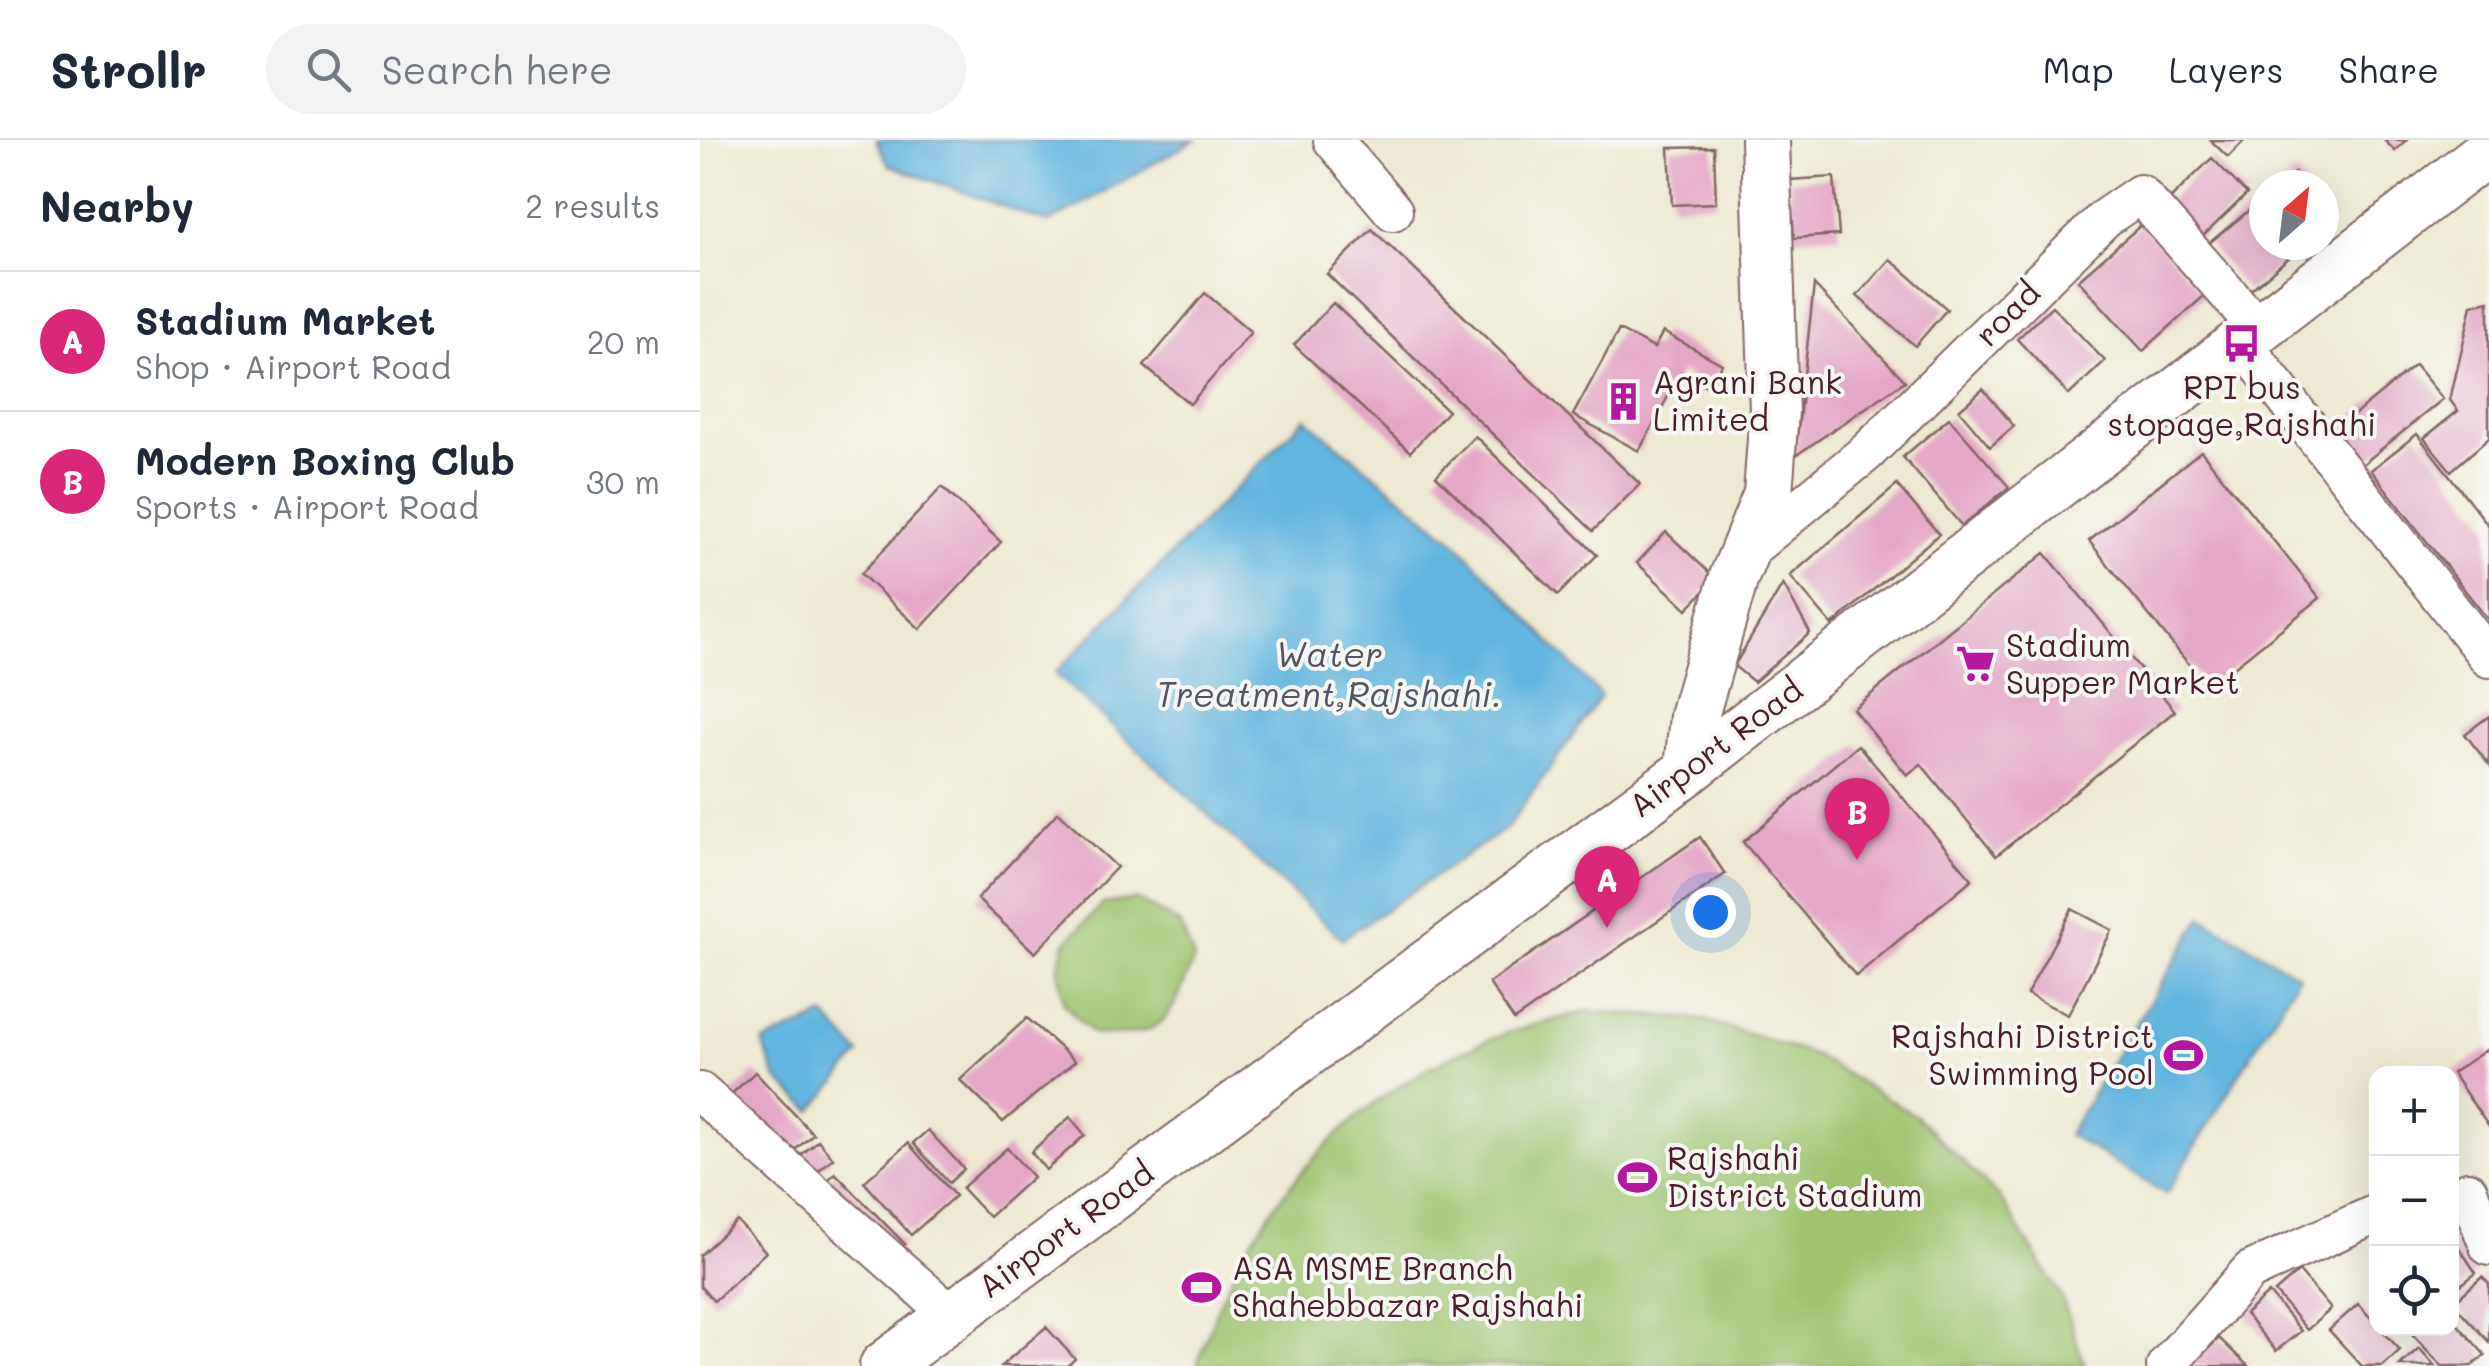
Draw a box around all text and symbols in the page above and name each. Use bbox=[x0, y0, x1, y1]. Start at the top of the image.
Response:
search box bbox=[266, 24, 966, 114]
text: Strollr bbox=[50, 38, 206, 100]
icon: search bbox=[301, 42, 356, 97]
text: Search here bbox=[381, 44, 613, 94]
text: Map bbox=[2042, 46, 2114, 92]
text: Layers bbox=[2169, 46, 2284, 92]
text: Share bbox=[2339, 46, 2439, 92]
north arrow bbox=[2249, 170, 2339, 260]
text: Nearby bbox=[40, 178, 194, 233]
text: 2 results bbox=[525, 184, 660, 226]
street label: road bbox=[1965, 271, 2048, 354]
text: Stadium Market bbox=[135, 295, 435, 345]
text: A bbox=[61, 320, 84, 362]
text: 20 m bbox=[587, 320, 660, 362]
bus stop icon: RPI bus stopage,Rajshahi bbox=[2221, 322, 2263, 364]
text: Shop · Airport Road bbox=[135, 345, 451, 387]
place label: Agrani Bank Limited bbox=[1653, 360, 1842, 439]
place label: RPI bus stopage,Rajshahi bbox=[2108, 365, 2376, 444]
building icon: Agrani Bank Limited bbox=[1602, 380, 1644, 422]
text: Modern Boxing Club bbox=[135, 435, 515, 485]
text: B bbox=[62, 460, 83, 502]
text: 30 m bbox=[586, 460, 660, 502]
text: Sports · Airport Road bbox=[135, 485, 479, 527]
place label: Stadium Supper Market bbox=[2006, 623, 2240, 702]
water label: Water Treatment,Rajshahi. bbox=[1156, 630, 1502, 716]
supermarket icon: Stadium Supper Market bbox=[1955, 643, 1997, 685]
street label: Airport Road bbox=[1620, 667, 1810, 825]
pin: B bbox=[1824, 778, 1890, 860]
pin: A bbox=[1574, 846, 1640, 928]
your location bbox=[1685, 887, 1736, 938]
place label: Rajshahi District Swimming Pool bbox=[1891, 1014, 2154, 1093]
sports icon: Rajshahi District Swimming Pool bbox=[2163, 1034, 2205, 1076]
map controls bbox=[2369, 1066, 2459, 1336]
button: + bbox=[2369, 1066, 2459, 1156]
place label: Rajshahi District Stadium bbox=[1667, 1136, 1923, 1215]
street label: Airport Road bbox=[969, 1151, 1161, 1306]
sports icon: Rajshahi District Stadium bbox=[1616, 1156, 1658, 1198]
button: − bbox=[2369, 1156, 2459, 1246]
place label: ASA MSME Branch Shahebbazar Rajshahi bbox=[1232, 1246, 1583, 1325]
button: locate bbox=[2369, 1246, 2459, 1336]
sports icon: ASA MSME Branch Shahebbazar Rajshahi bbox=[1181, 1266, 1223, 1308]

